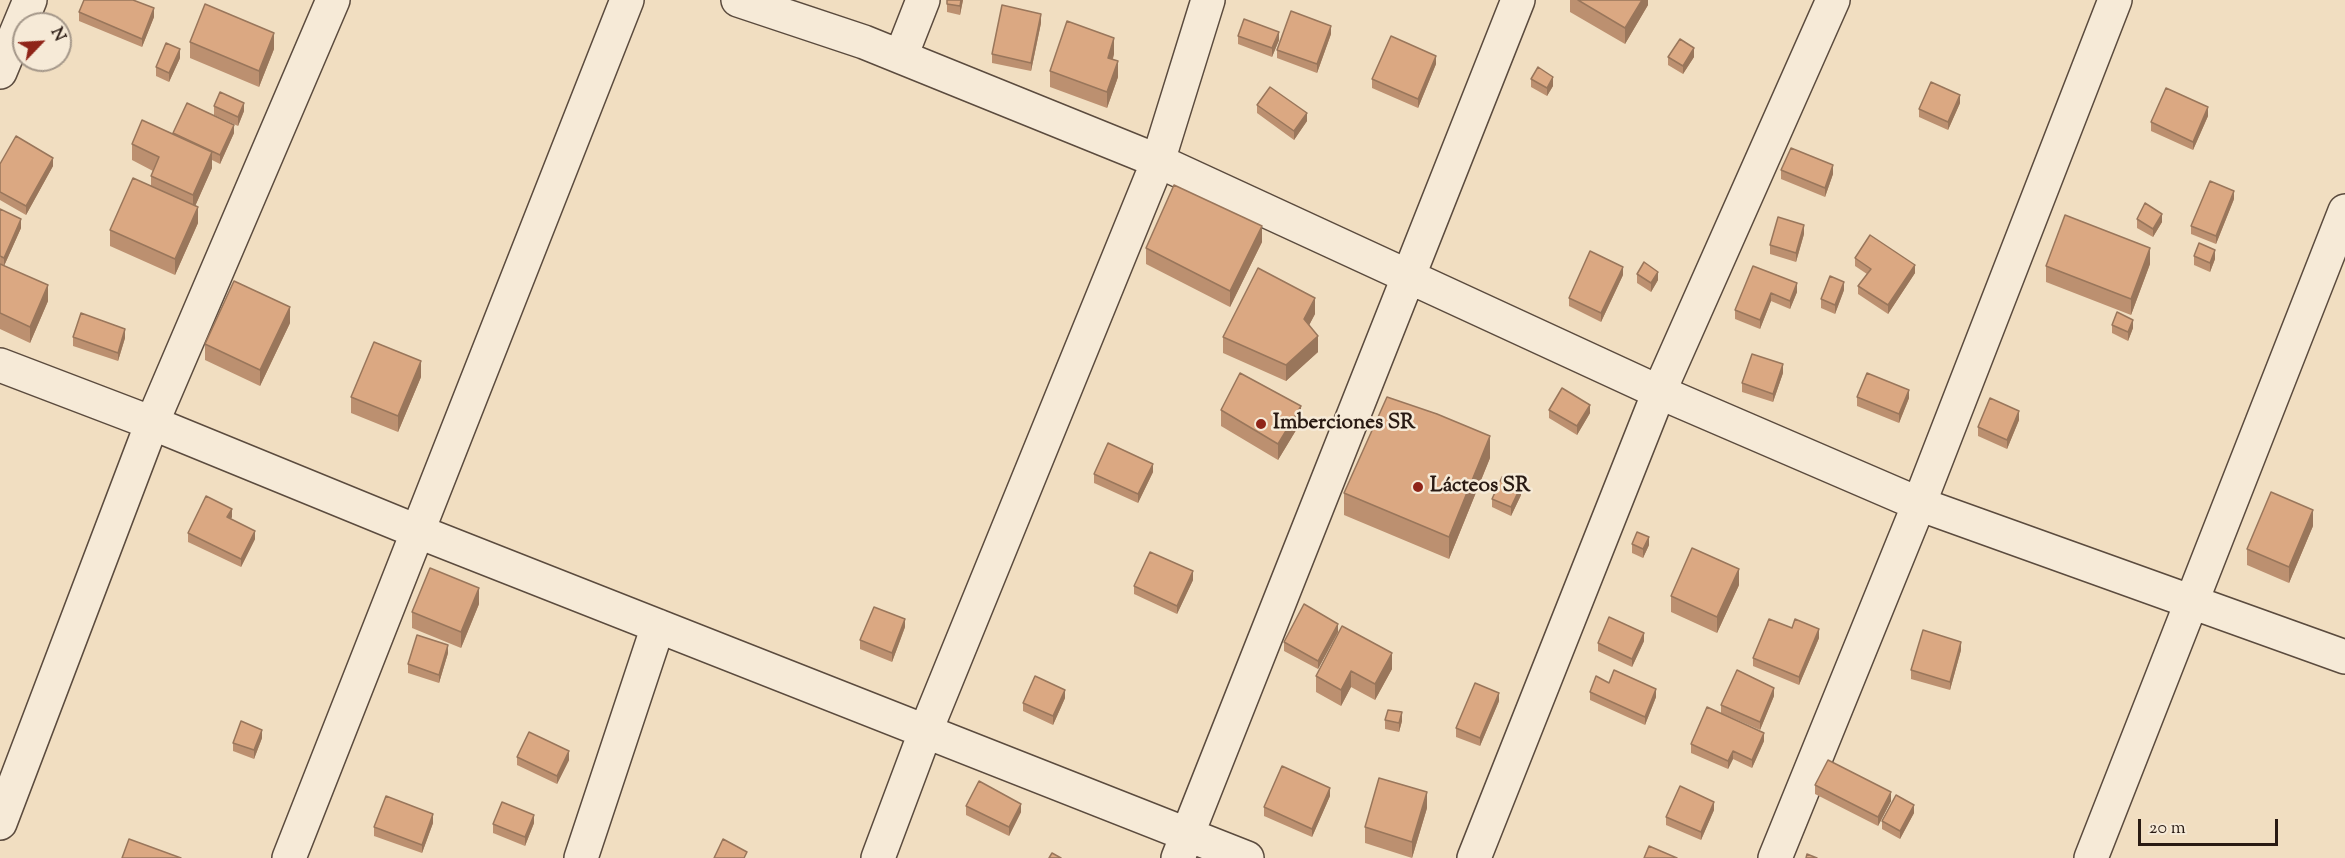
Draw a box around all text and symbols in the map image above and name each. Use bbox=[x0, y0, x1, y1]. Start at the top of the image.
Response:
north arrow bbox=[12, 12, 72, 72]
text: N bbox=[44, 24, 70, 46]
place label: Imberciones SR bbox=[1273, 411, 1415, 437]
marker: Imberciones SR bbox=[1254, 417, 1268, 431]
place label: Lácteos SR bbox=[1430, 474, 1530, 500]
marker: Lácteos SR bbox=[1411, 480, 1425, 494]
scale bar bbox=[2141, 807, 2280, 845]
text: 20 m bbox=[2149, 816, 2186, 842]

